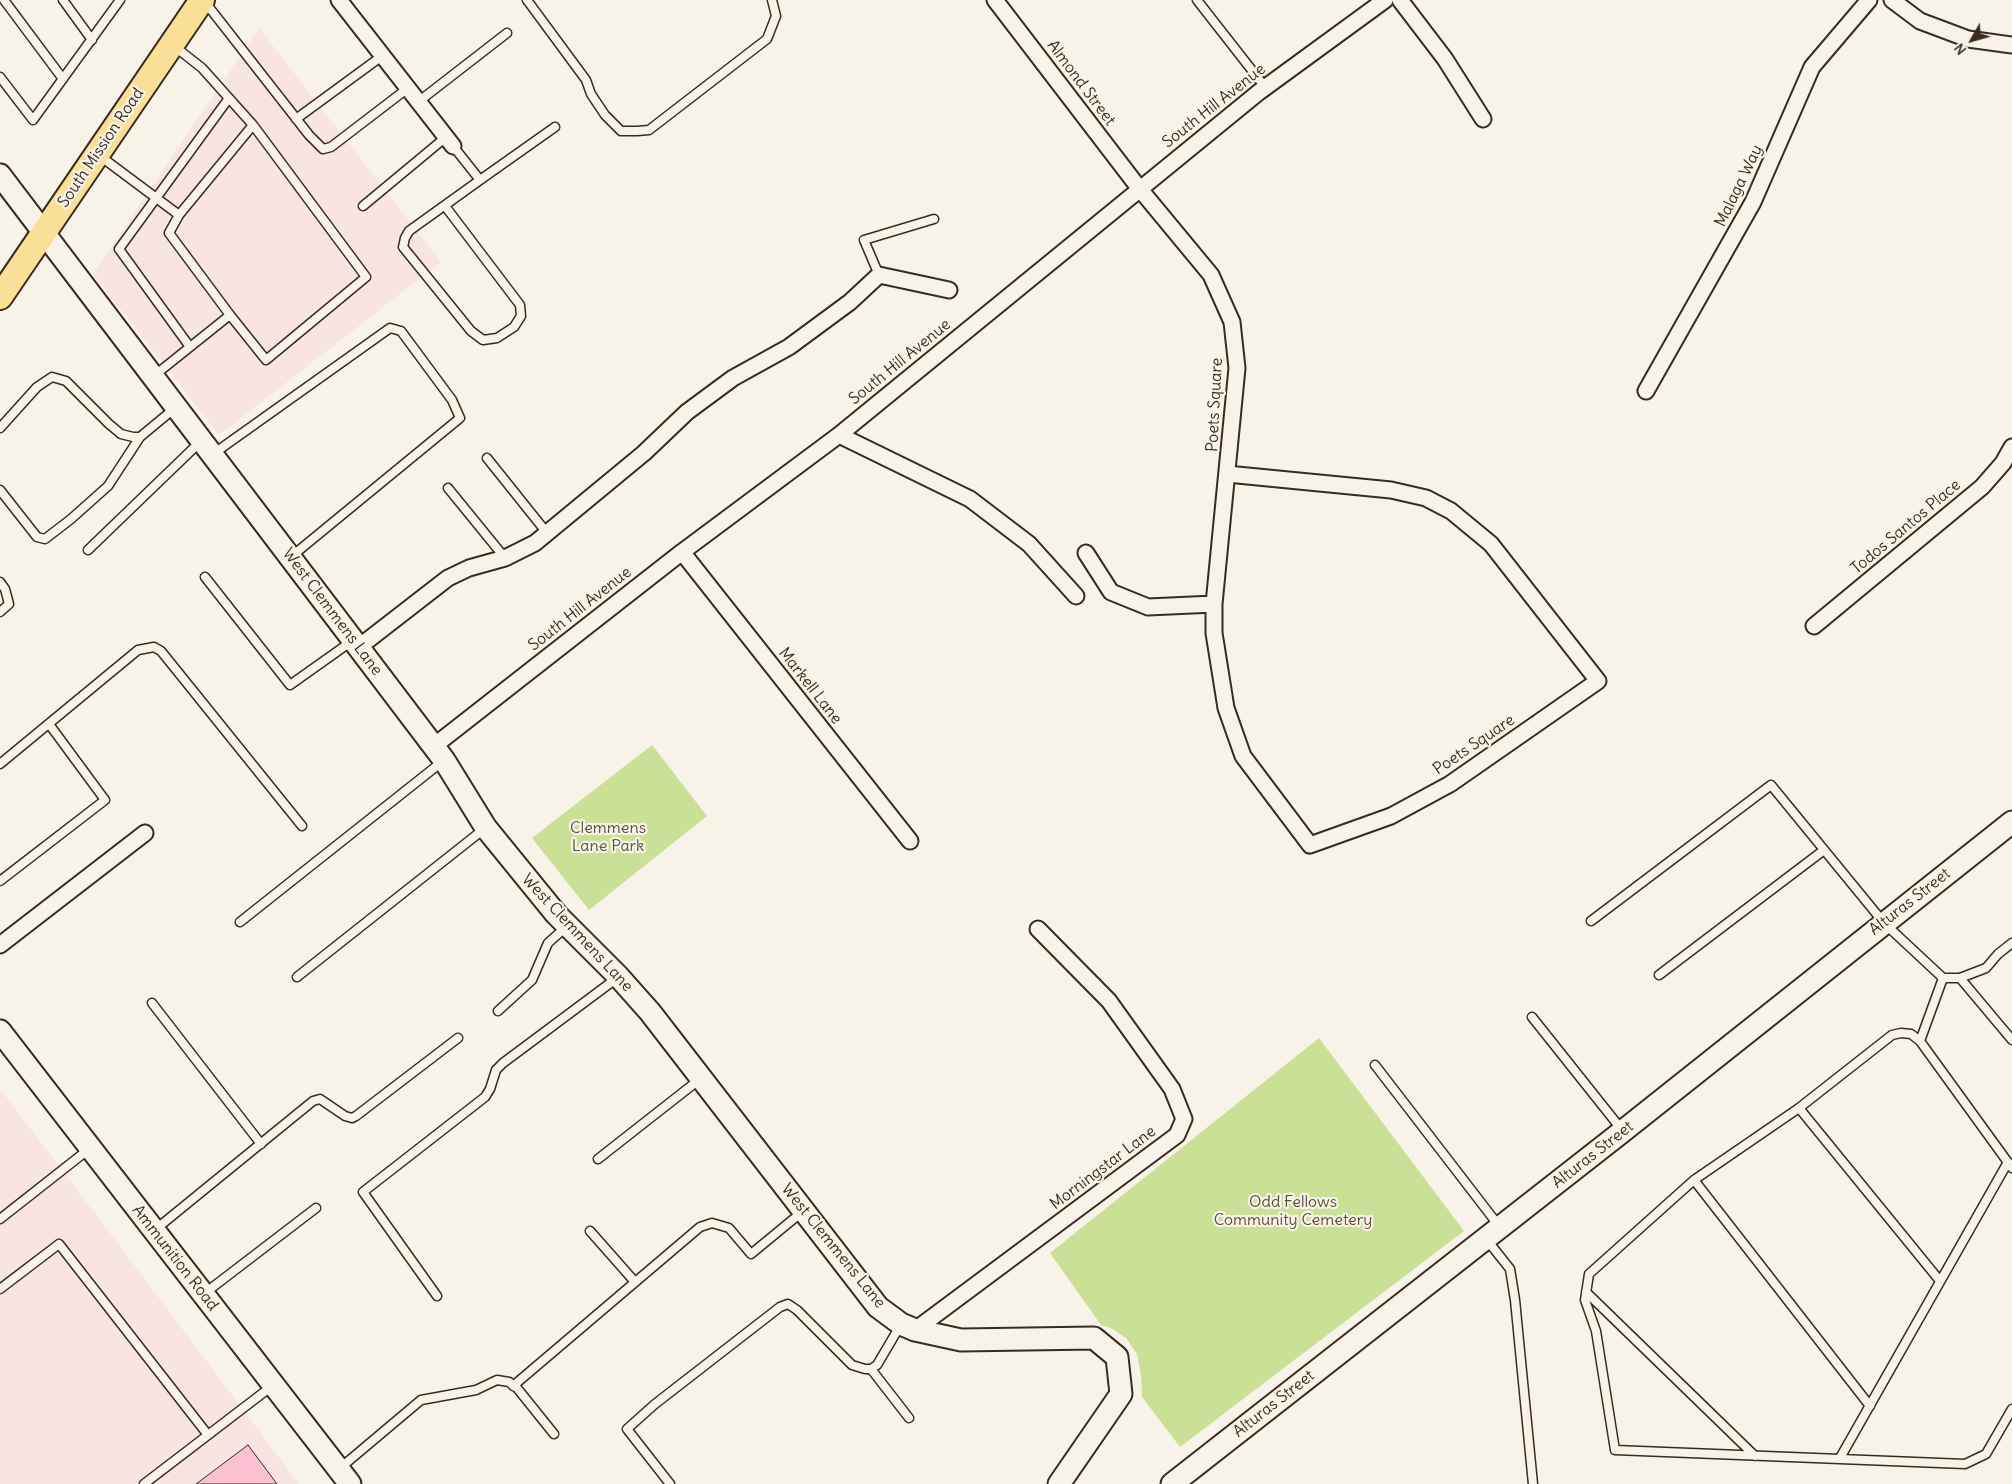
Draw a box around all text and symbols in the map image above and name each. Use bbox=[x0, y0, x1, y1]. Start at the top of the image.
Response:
north arrow bbox=[1947, 15, 1997, 65]
street label: Almond Street bbox=[1043, 36, 1119, 130]
text: N bbox=[1950, 40, 1970, 59]
street label: South Hill Avenue bbox=[1159, 60, 1269, 152]
street label: South Mission Road bbox=[54, 85, 148, 211]
street label: Malaga Way bbox=[1711, 142, 1767, 230]
street label: South Hill Avenue bbox=[845, 315, 955, 409]
street label: Poets Square bbox=[1203, 357, 1227, 453]
street label: Todos Santos Place bbox=[1847, 476, 1965, 578]
street label: West Clemmens Lane bbox=[278, 545, 386, 679]
street label: South Hill Avenue bbox=[525, 563, 635, 655]
street label: Markell Lane bbox=[774, 644, 846, 728]
street label: Poets Square bbox=[1430, 711, 1518, 779]
park label: Clemmens Lane Park bbox=[570, 818, 646, 856]
street label: Alturas Street bbox=[1866, 864, 1954, 940]
street label: West Clemmens Lane bbox=[517, 870, 637, 996]
street label: Alturas Street bbox=[1549, 1117, 1637, 1193]
street label: Morningstar Lane bbox=[1046, 1122, 1160, 1214]
street label: West Clemmens Lane bbox=[777, 1180, 889, 1312]
park label: Odd Fellows Community Cemetery bbox=[1214, 1192, 1372, 1230]
street label: Ammunition Road bbox=[128, 1201, 222, 1315]
street label: Alturas Street bbox=[1230, 1366, 1318, 1442]

